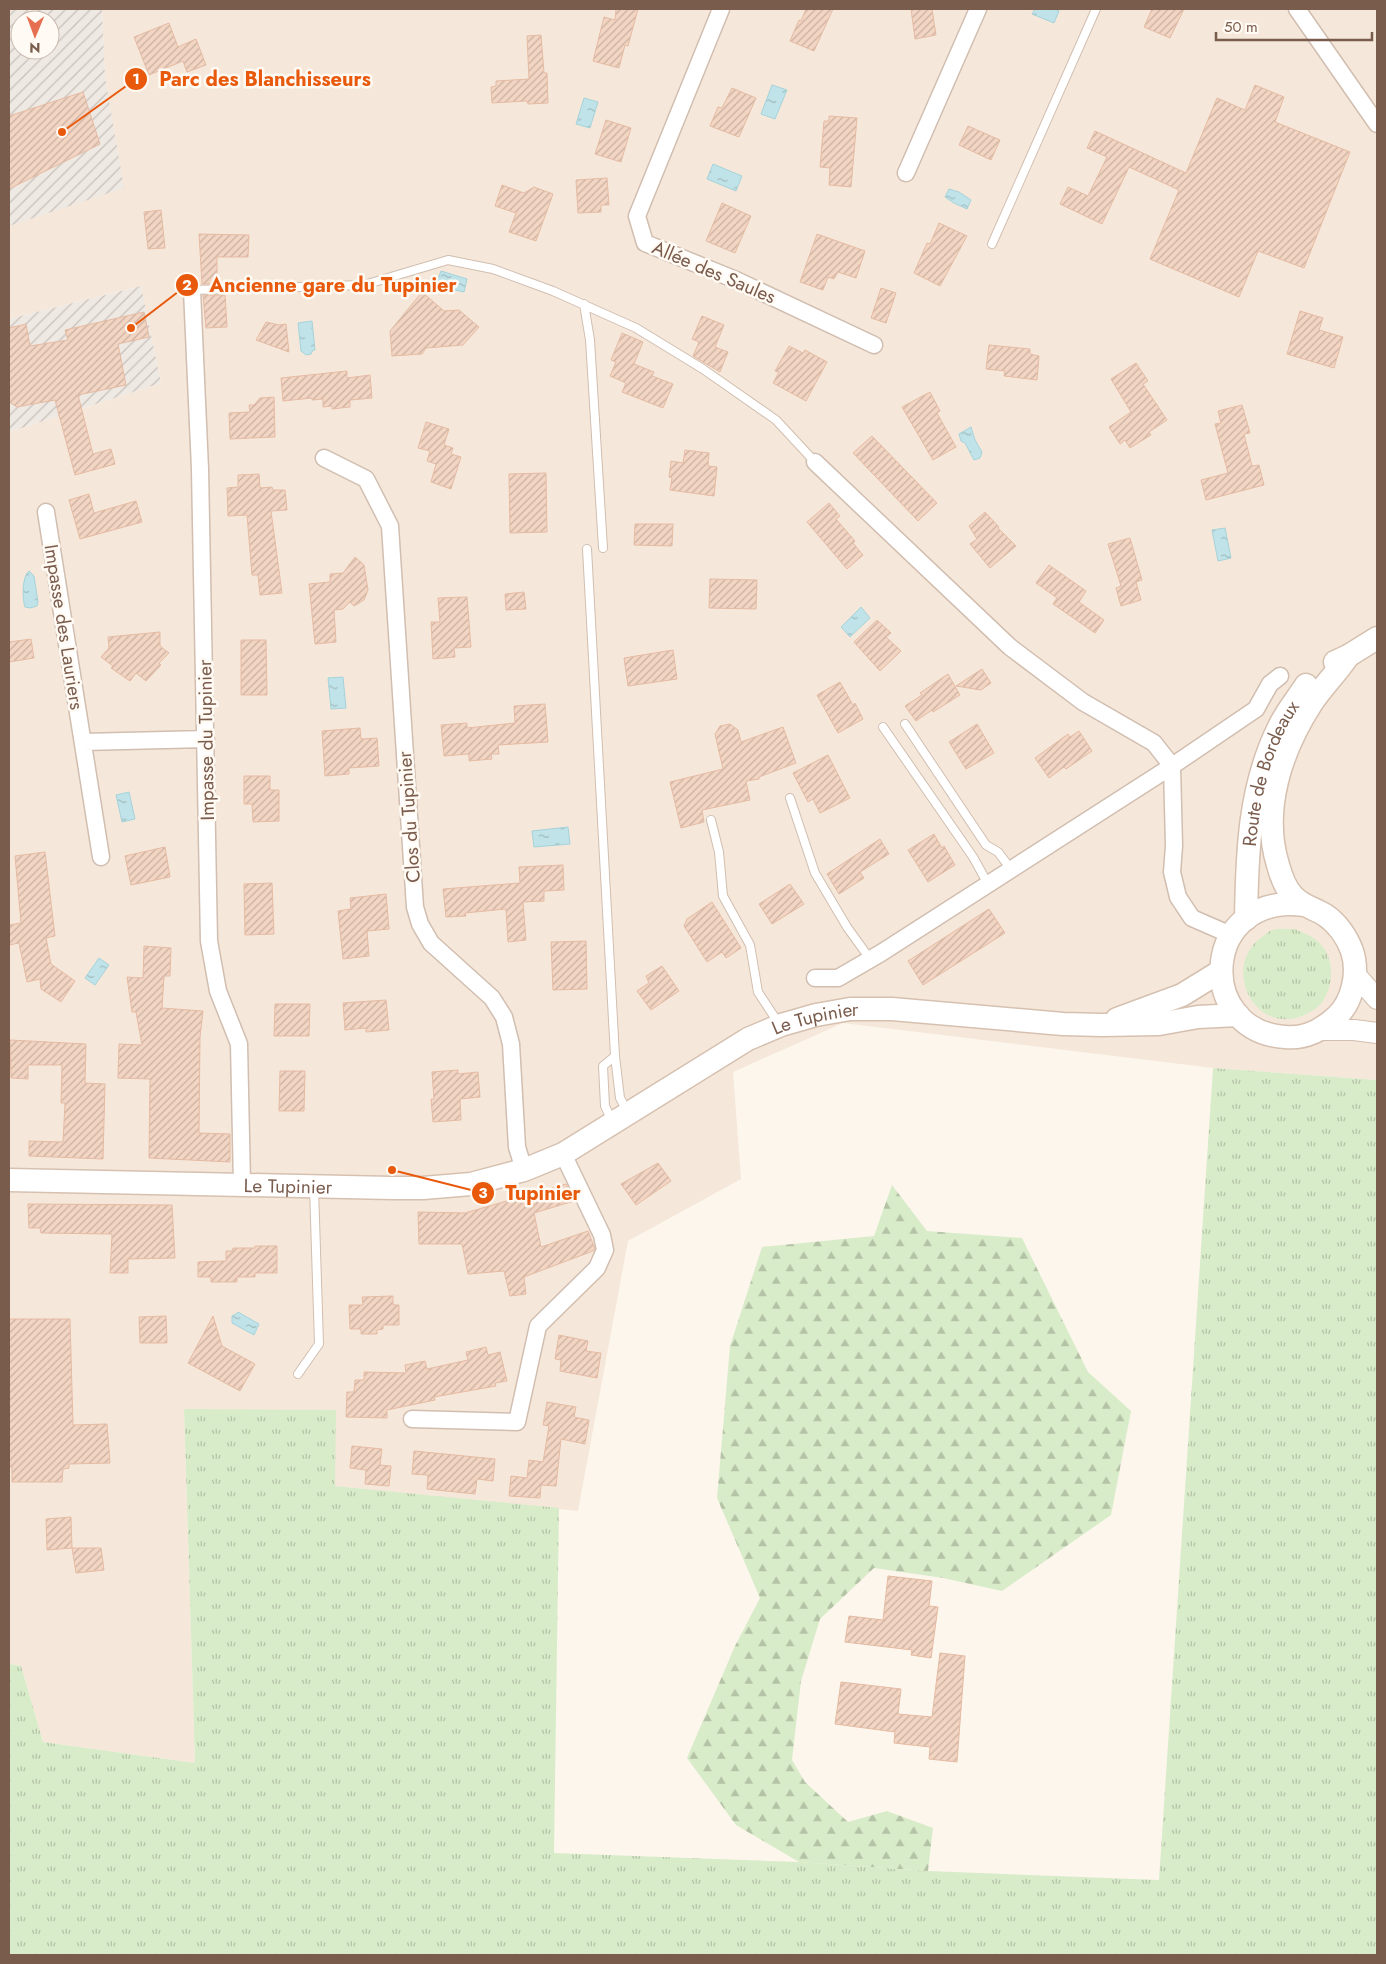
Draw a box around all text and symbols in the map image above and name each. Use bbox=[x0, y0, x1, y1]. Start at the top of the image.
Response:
north arrow bbox=[10, 10, 60, 60]
scale bar bbox=[1216, 10, 1372, 42]
text: 50 m bbox=[1224, 16, 1258, 38]
text: N bbox=[29, 38, 41, 58]
callout: Parc des Blanchisseurs bbox=[124, 61, 380, 96]
text: Parc des Blanchisseurs bbox=[159, 65, 371, 94]
text: 1 bbox=[132, 68, 140, 90]
street label: Allée des Saules bbox=[648, 234, 780, 310]
callout: Ancienne gare du Tupinier bbox=[174, 268, 467, 303]
text: Ancienne gare du Tupinier bbox=[208, 271, 457, 300]
text: 2 bbox=[182, 274, 192, 296]
street label: Impasse des Lauriers bbox=[38, 542, 90, 712]
street label: Impasse du Tupinier bbox=[191, 659, 221, 821]
street label: Route de Bordeaux bbox=[1235, 695, 1305, 848]
street label: Clos du Tupinier bbox=[391, 750, 427, 884]
street label: Le Tupinier bbox=[767, 995, 859, 1041]
street label: Le Tupinier bbox=[243, 1171, 333, 1200]
callout: Tupinier bbox=[470, 1175, 591, 1210]
text: Tupinier bbox=[505, 1179, 582, 1208]
text: 3 bbox=[478, 1182, 488, 1204]

